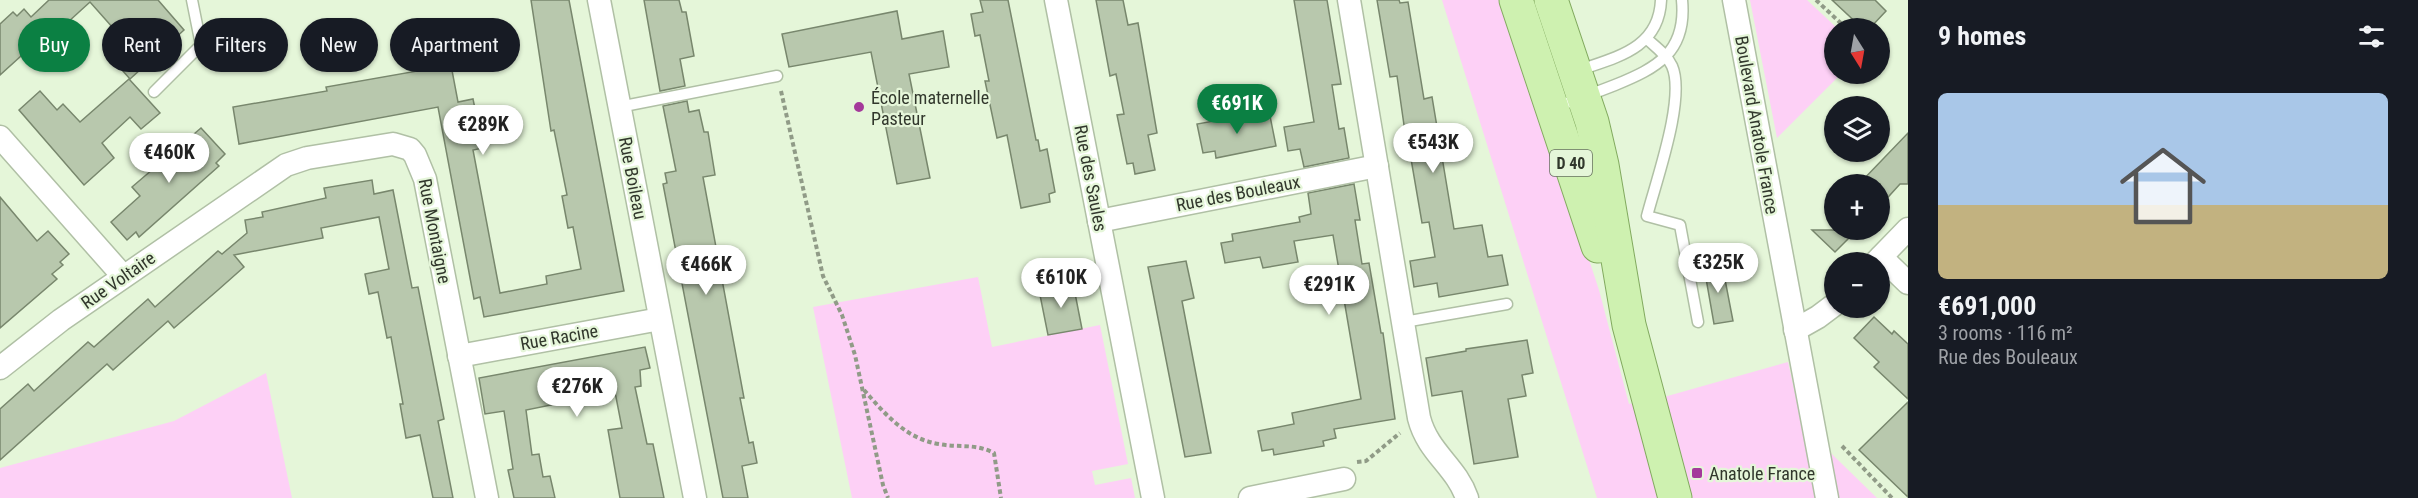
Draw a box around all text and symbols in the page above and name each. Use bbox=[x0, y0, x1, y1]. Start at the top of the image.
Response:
chip: Buy bbox=[18, 18, 90, 72]
chip: Rent bbox=[102, 18, 182, 72]
chip: Filters bbox=[194, 18, 288, 72]
chip: New bbox=[300, 18, 378, 72]
chip: Apartment bbox=[390, 18, 520, 72]
north arrow bbox=[1824, 18, 1890, 84]
map controls bbox=[1824, 18, 1890, 318]
icon: filters bbox=[2355, 20, 2388, 53]
text: 9 homes bbox=[1938, 21, 2026, 51]
street label: Boulevard Anatole France bbox=[1731, 34, 1783, 216]
pin: €691K bbox=[1195, 84, 1279, 135]
place label: École maternelle Pasteur bbox=[871, 87, 989, 129]
text: €691K bbox=[1211, 91, 1263, 115]
button: layers bbox=[1824, 96, 1890, 162]
marker: École maternelle Pasteur bbox=[852, 100, 866, 114]
pin: €289K bbox=[441, 105, 525, 156]
text: €289K bbox=[457, 112, 509, 136]
street label: Rue des Saules bbox=[1070, 123, 1112, 233]
pin: €543K bbox=[1391, 123, 1475, 174]
text: €543K bbox=[1407, 130, 1459, 154]
icon: home bbox=[2109, 132, 2217, 240]
pin: €460K bbox=[127, 133, 211, 184]
street label: Rue Boileau bbox=[615, 135, 651, 221]
text: €460K bbox=[143, 140, 195, 164]
road number: D 40 bbox=[1550, 150, 1592, 176]
street label: Rue des Bouleaux bbox=[1174, 171, 1302, 215]
button: + bbox=[1824, 174, 1890, 240]
street label: Rue Montaigne bbox=[415, 177, 455, 285]
pin: €325K bbox=[1676, 243, 1760, 294]
pin: €466K bbox=[664, 245, 748, 296]
street label: Rue Voltaire bbox=[77, 247, 159, 313]
text: €325K bbox=[1692, 250, 1744, 274]
text: €466K bbox=[680, 252, 732, 276]
button: − bbox=[1824, 252, 1890, 318]
pin: €610K bbox=[1019, 258, 1103, 309]
text: €610K bbox=[1035, 265, 1087, 289]
pin: €291K bbox=[1287, 265, 1371, 316]
text: €291K bbox=[1303, 272, 1355, 296]
text: €691,000 bbox=[1938, 291, 2036, 321]
street label: Rue Racine bbox=[518, 320, 600, 354]
text: 3 rooms · 116 m² bbox=[1938, 321, 2073, 345]
text: Rue des Bouleaux bbox=[1938, 345, 2078, 369]
pin: €276K bbox=[535, 367, 619, 418]
text: €276K bbox=[551, 374, 603, 398]
place label: Anatole France bbox=[1709, 463, 1815, 484]
marker: Anatole France bbox=[1690, 466, 1704, 480]

